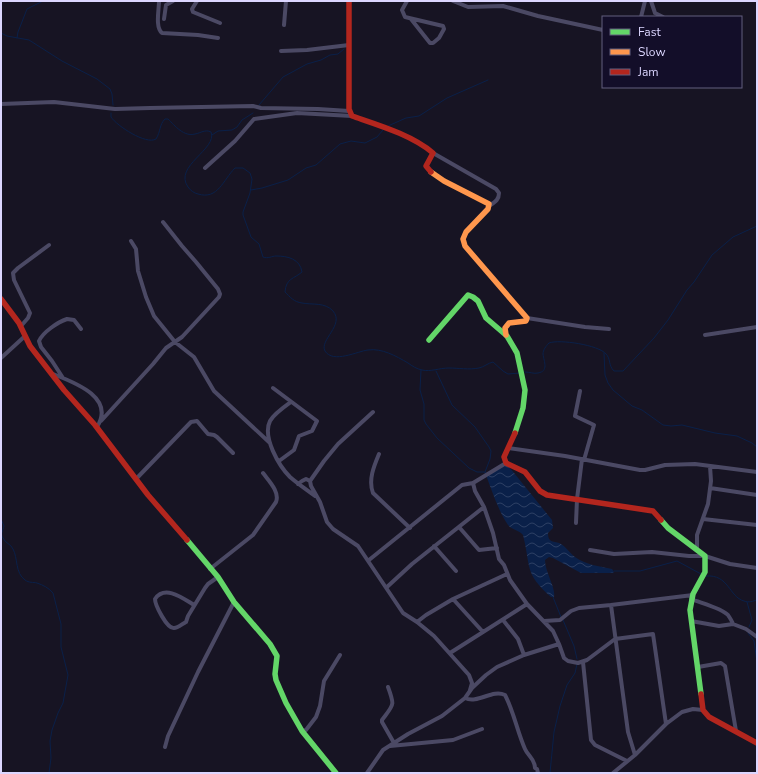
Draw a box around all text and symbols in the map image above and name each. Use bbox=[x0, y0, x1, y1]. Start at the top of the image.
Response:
legend bbox=[602, 16, 742, 88]
text: Fast bbox=[638, 24, 661, 40]
text: Slow bbox=[638, 44, 666, 60]
text: Jam bbox=[637, 64, 659, 80]

